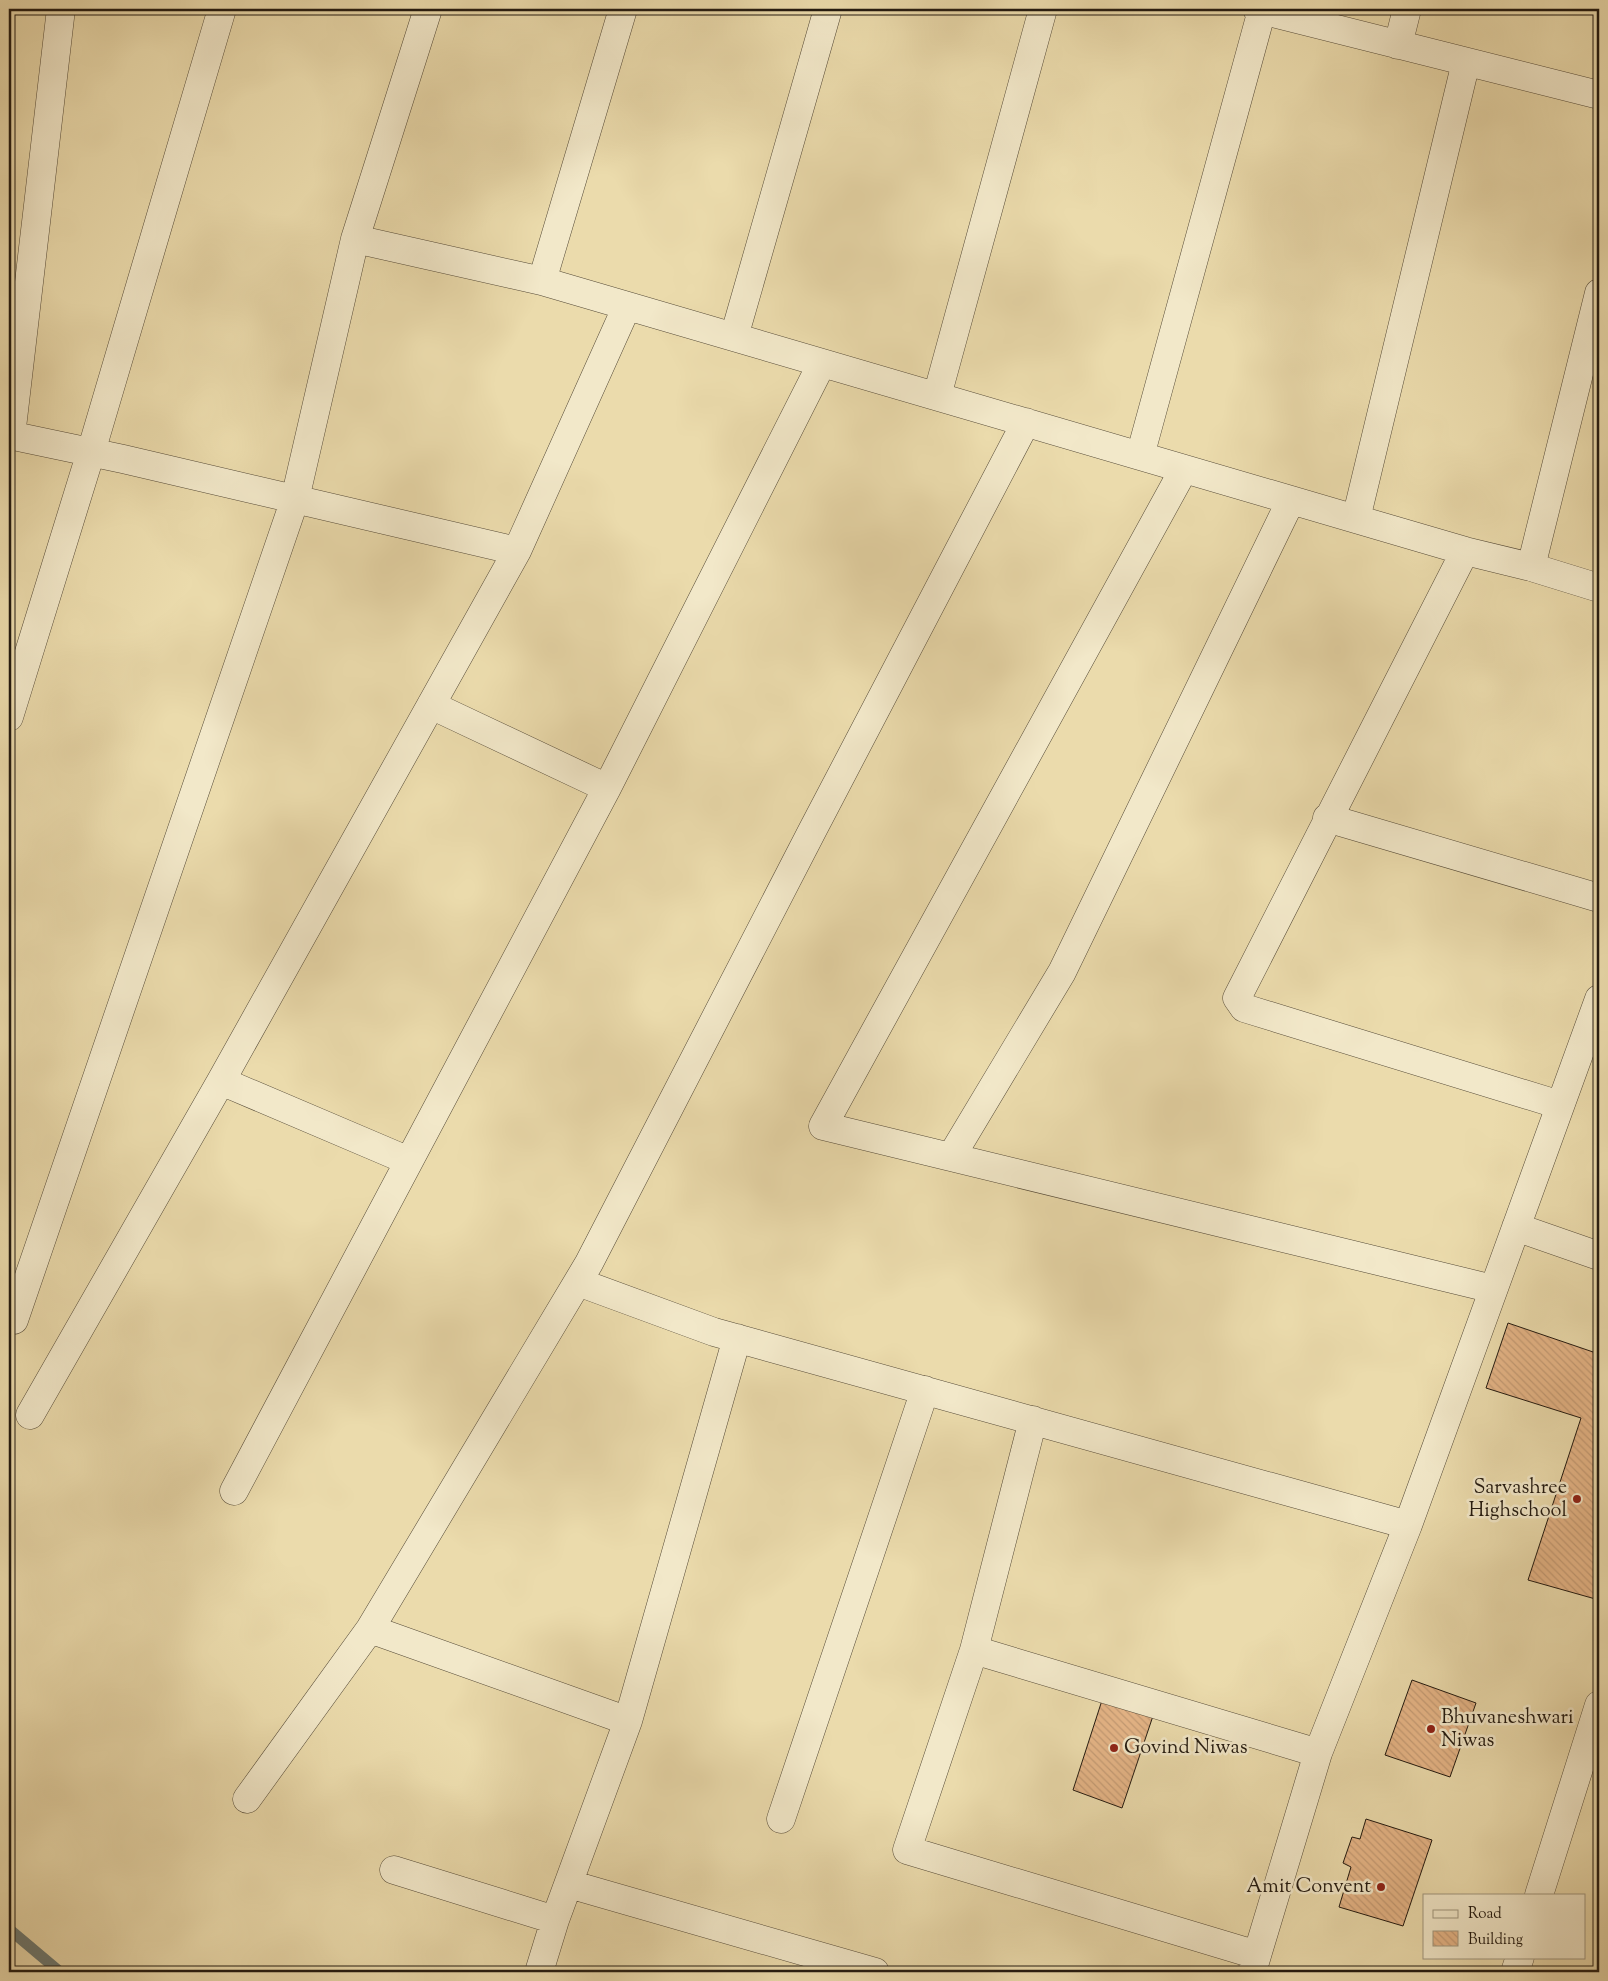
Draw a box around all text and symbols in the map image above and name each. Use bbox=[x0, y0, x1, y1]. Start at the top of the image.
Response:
place label: Sarvashree Highschool bbox=[1468, 1474, 1567, 1526]
marker: Sarvashree Highschool bbox=[1571, 1493, 1583, 1505]
place label: Bhuvaneshwari Niwas bbox=[1441, 1704, 1574, 1756]
marker: Bhuvaneshwari Niwas bbox=[1425, 1723, 1437, 1735]
place label: Govind Niwas bbox=[1124, 1734, 1248, 1763]
marker: Govind Niwas bbox=[1108, 1742, 1120, 1754]
place label: Amit Convent bbox=[1246, 1873, 1371, 1902]
marker: Amit Convent bbox=[1375, 1881, 1387, 1893]
legend bbox=[1423, 1894, 1586, 1958]
text: Road bbox=[1468, 1904, 1502, 1925]
text: Building bbox=[1468, 1930, 1523, 1951]

